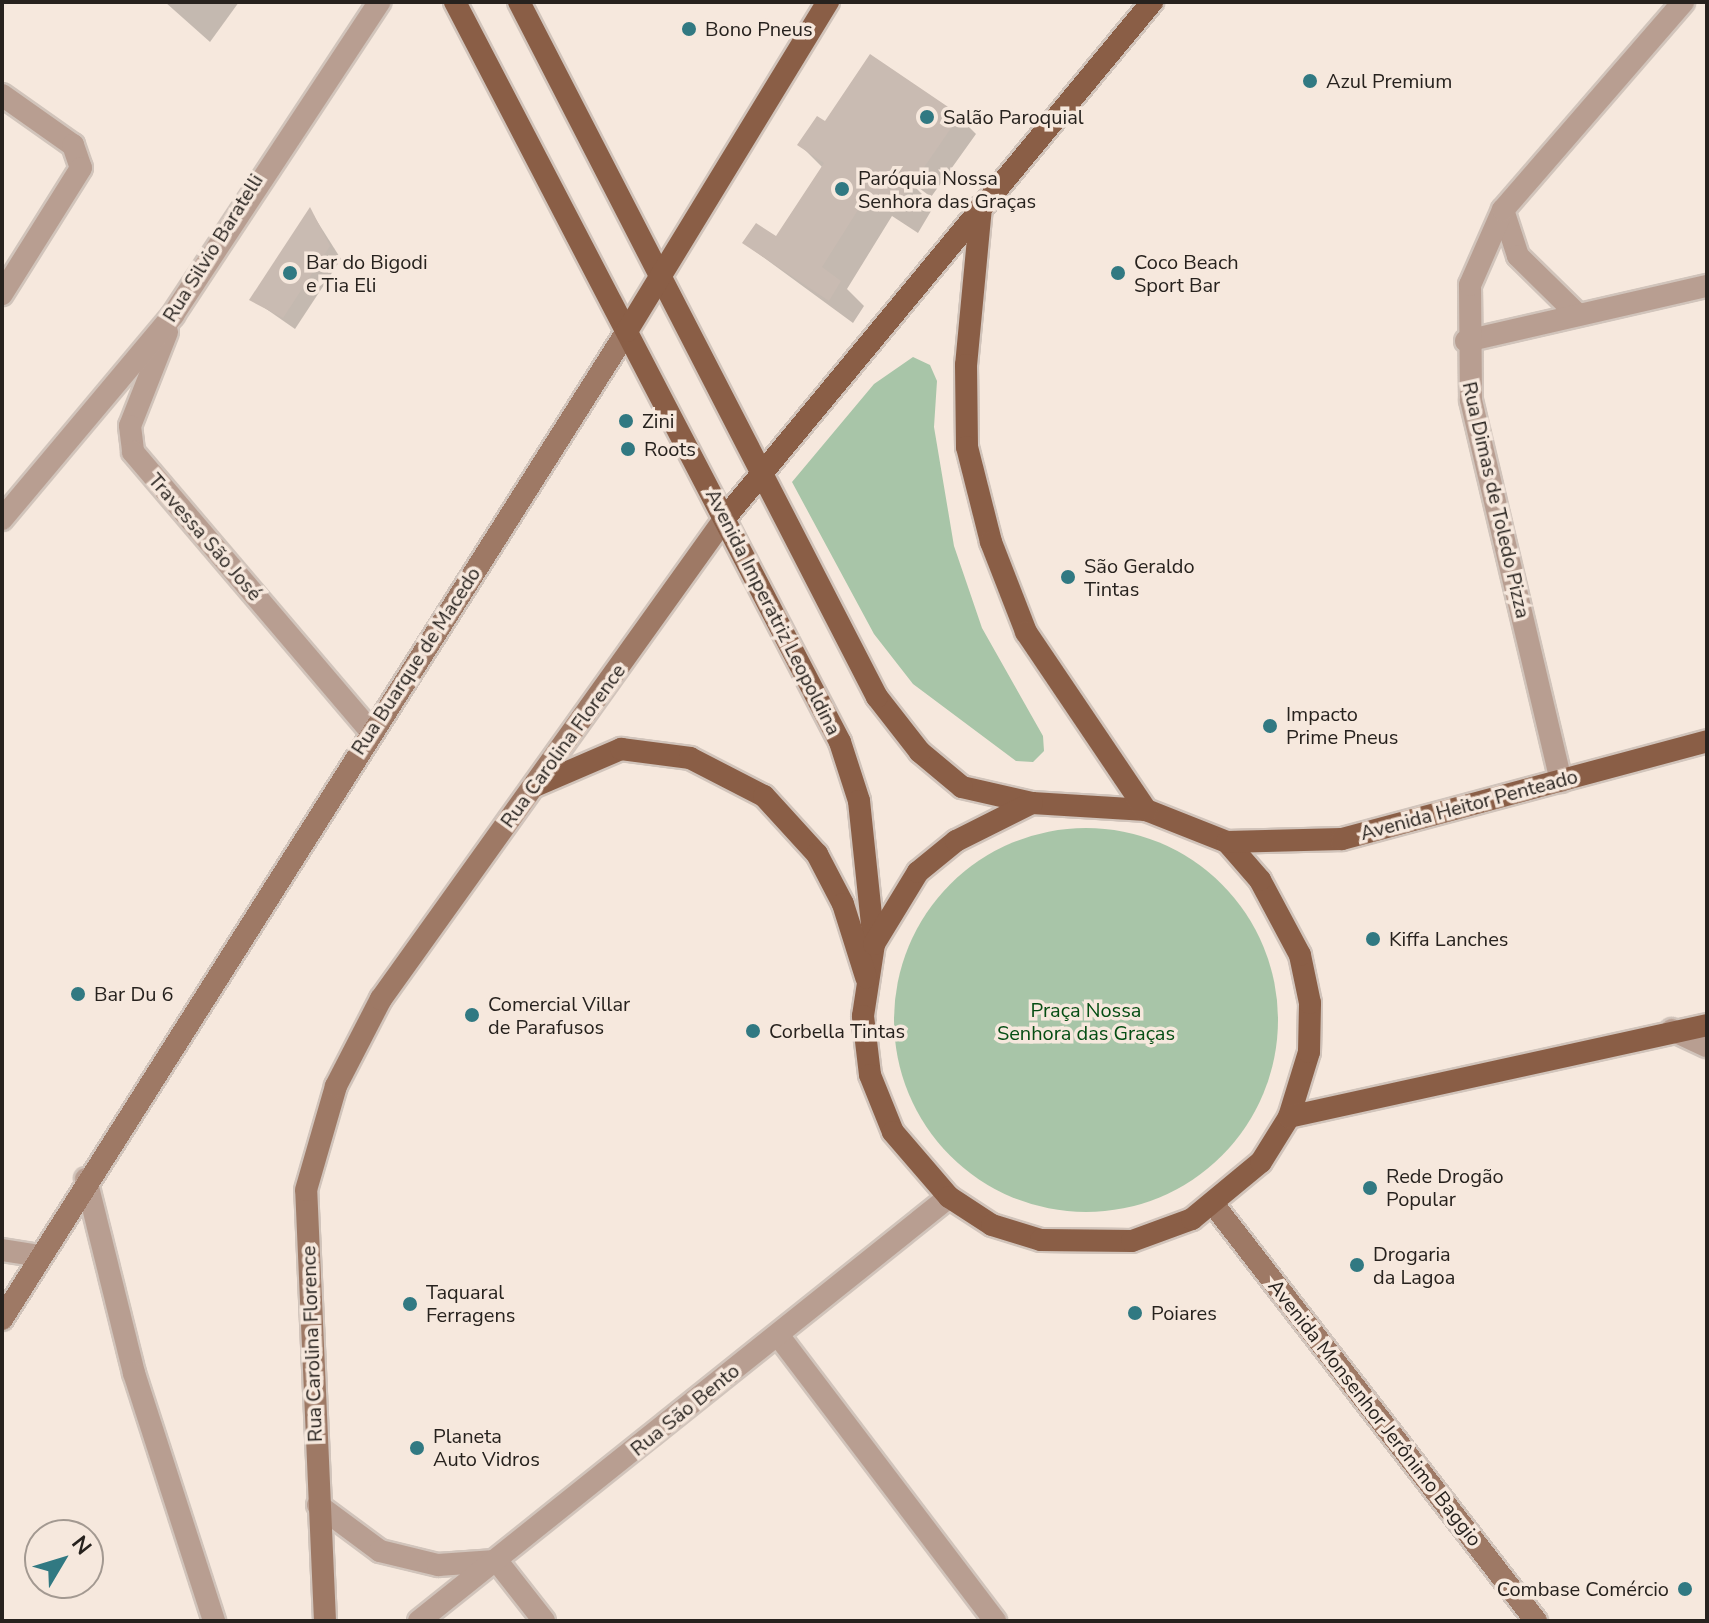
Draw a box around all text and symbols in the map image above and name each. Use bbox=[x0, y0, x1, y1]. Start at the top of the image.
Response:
place label: Bono Pneus bbox=[705, 17, 813, 41]
marker: Bono Pneus bbox=[680, 20, 698, 38]
place label: Azul Premium bbox=[1326, 69, 1452, 93]
marker: Azul Premium bbox=[1301, 72, 1319, 90]
place label: Salão Paroquial bbox=[943, 105, 1084, 129]
marker: Salão Paroquial bbox=[918, 108, 936, 126]
place label: Paróquia Nossa Senhora das Graças bbox=[858, 166, 1036, 213]
street label: Rua Silvio Baratelli bbox=[158, 170, 268, 326]
marker: Paróquia Nossa Senhora das Graças bbox=[833, 180, 851, 198]
place label: Bar do Bigodi e Tia Eli bbox=[306, 250, 428, 297]
place label: Coco Beach Sport Bar bbox=[1134, 250, 1239, 297]
marker: Bar do Bigodi e Tia Eli bbox=[281, 264, 299, 282]
marker: Coco Beach Sport Bar bbox=[1109, 264, 1127, 282]
street label: Rua Dimas de Toledo Pizza bbox=[1457, 379, 1535, 621]
place label: Zini bbox=[642, 409, 674, 433]
marker: Zini bbox=[617, 412, 635, 430]
place label: Roots bbox=[644, 437, 696, 461]
marker: Roots bbox=[619, 440, 637, 458]
street label: Travessa São José bbox=[143, 468, 267, 606]
street label: Avenida Imperatriz Leopoldina bbox=[700, 485, 846, 739]
place label: São Geraldo Tintas bbox=[1084, 554, 1195, 601]
street label: Rua Buarque de Macedo bbox=[346, 563, 486, 759]
marker: São Geraldo Tintas bbox=[1059, 568, 1077, 586]
street label: Rua Carolina Florence bbox=[496, 659, 630, 833]
place label: Impacto Prime Pneus bbox=[1286, 702, 1398, 749]
marker: Impacto Prime Pneus bbox=[1261, 717, 1279, 735]
street label: Avenida Heitor Penteado bbox=[1358, 764, 1580, 846]
place label: Kiffa Lanches bbox=[1389, 927, 1508, 951]
marker: Kiffa Lanches bbox=[1364, 930, 1382, 948]
place label: Bar Du 6 bbox=[94, 982, 174, 1006]
marker: Bar Du 6 bbox=[69, 985, 87, 1003]
place label: Comercial Villar de Parafusos bbox=[488, 992, 630, 1039]
park label: Praça Nossa Senhora das Graças bbox=[997, 998, 1175, 1045]
marker: Comercial Villar de Parafusos bbox=[463, 1006, 481, 1024]
place label: Corbella Tintas bbox=[769, 1019, 905, 1043]
marker: Corbella Tintas bbox=[744, 1022, 762, 1040]
place label: Rede Drogão Popular bbox=[1386, 1164, 1504, 1211]
marker: Rede Drogão Popular bbox=[1361, 1179, 1379, 1197]
place label: Drogaria da Lagoa bbox=[1373, 1242, 1455, 1289]
street label: Rua Carolina Florence bbox=[297, 1245, 327, 1443]
marker: Drogaria da Lagoa bbox=[1348, 1256, 1366, 1274]
street label: Avenida Monsenhor Jerônimo Baggio bbox=[1263, 1275, 1487, 1551]
place label: Taquaral Ferragens bbox=[426, 1280, 515, 1327]
marker: Taquaral Ferragens bbox=[401, 1295, 419, 1313]
place label: Poiares bbox=[1151, 1301, 1217, 1325]
marker: Poiares bbox=[1126, 1304, 1144, 1322]
street label: Rua São Bento bbox=[626, 1359, 744, 1461]
place label: Planeta Auto Vidros bbox=[433, 1424, 540, 1471]
marker: Planeta Auto Vidros bbox=[408, 1439, 426, 1457]
north arrow bbox=[24, 1519, 104, 1599]
text: N bbox=[64, 1530, 98, 1561]
place label: Combase Comércio bbox=[1497, 1577, 1669, 1601]
marker: Combase Comércio bbox=[1676, 1580, 1694, 1598]

